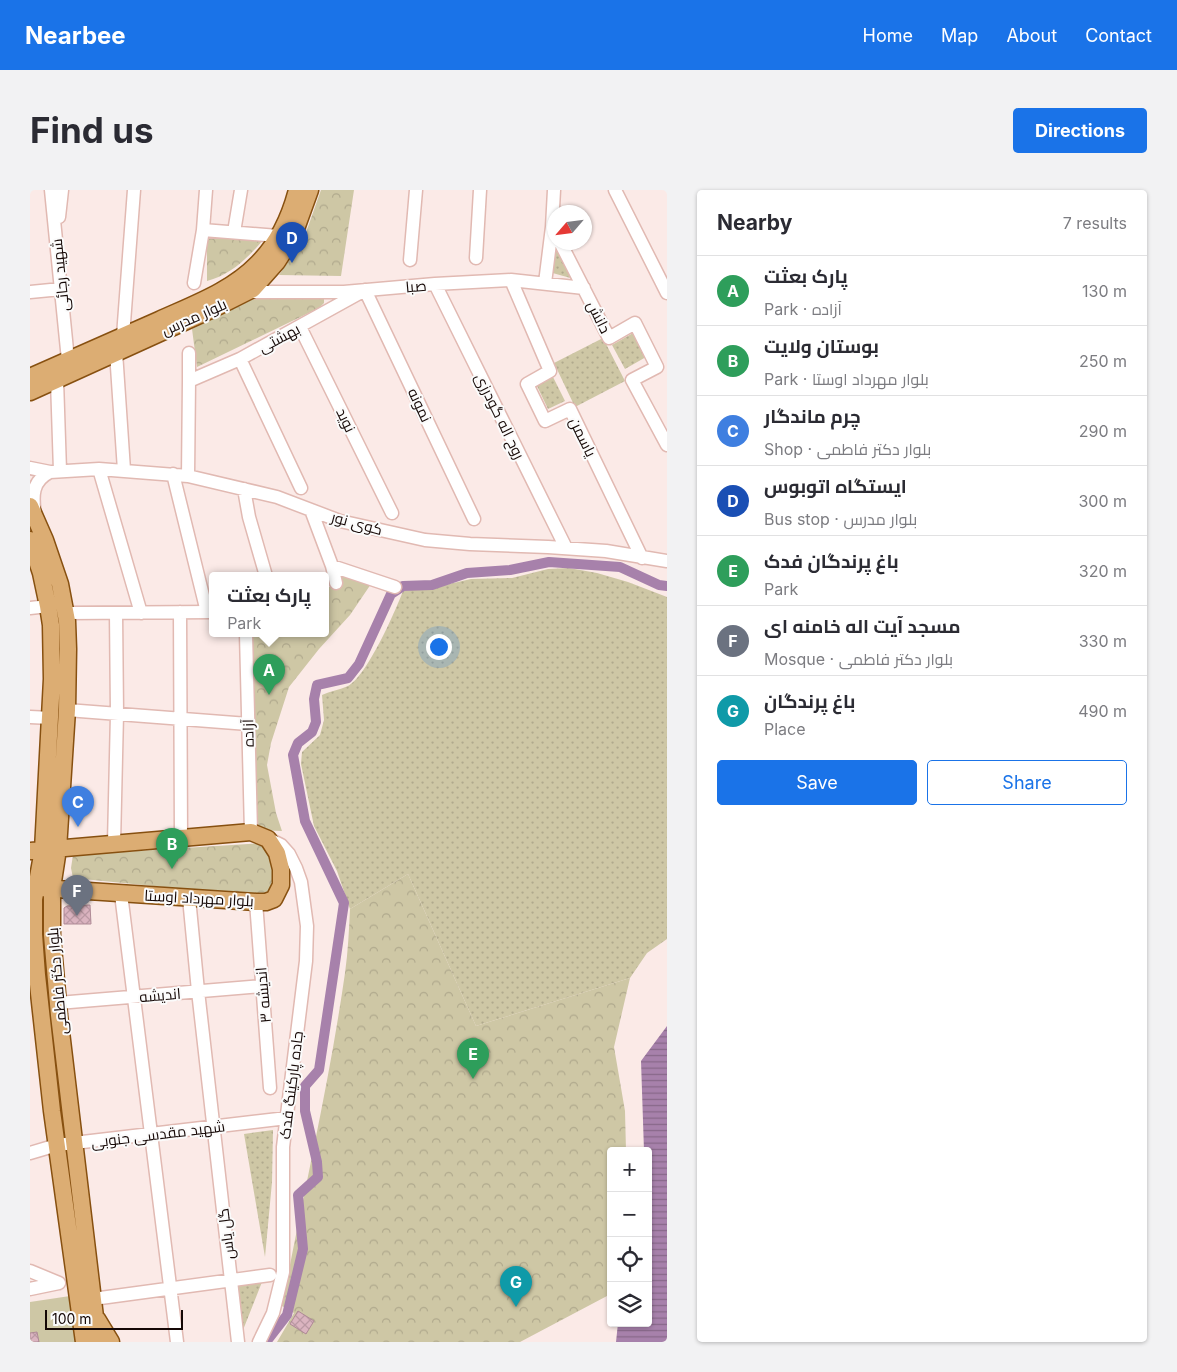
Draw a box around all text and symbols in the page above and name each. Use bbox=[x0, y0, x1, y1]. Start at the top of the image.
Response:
text: Nearbee bbox=[25, 21, 126, 50]
text: Home bbox=[863, 25, 913, 46]
text: Map bbox=[941, 25, 978, 46]
text: About bbox=[1006, 25, 1057, 46]
text: Contact bbox=[1085, 25, 1152, 46]
button: Directions bbox=[1013, 108, 1147, 153]
text: Find us bbox=[30, 109, 154, 151]
north arrow bbox=[547, 205, 592, 250]
text: Nearby bbox=[717, 210, 792, 235]
text: 7 results bbox=[1063, 213, 1127, 233]
pin: D bbox=[276, 222, 308, 263]
street label: شهید رجائی bbox=[47, 238, 74, 312]
text: پارک بعثت bbox=[764, 265, 848, 288]
street label: صبا bbox=[405, 276, 427, 296]
text: A bbox=[727, 281, 739, 301]
text: 130 m bbox=[1082, 281, 1127, 301]
street label: بلوار مدرس bbox=[159, 294, 230, 341]
street label: دانش bbox=[582, 298, 615, 337]
text: Park · آزاده bbox=[764, 299, 842, 319]
street label: بهشتی bbox=[255, 319, 304, 358]
text: بوستان ولایت bbox=[764, 335, 879, 358]
text: B bbox=[728, 351, 738, 371]
text: 250 m bbox=[1079, 351, 1127, 371]
text: Park · بلوار مهرداد اوستا bbox=[764, 369, 929, 389]
street label: روح اله گودرزی bbox=[469, 370, 529, 463]
street label: نمونه bbox=[404, 385, 436, 425]
street label: نوید bbox=[332, 405, 360, 435]
text: چرم ماندگار bbox=[764, 405, 861, 428]
street label: یاسمن bbox=[564, 414, 601, 460]
text: C bbox=[727, 421, 739, 441]
text: 290 m bbox=[1079, 421, 1127, 441]
text: Shop · بلوار دکتر فاطمی bbox=[764, 439, 931, 459]
text: ایستگاه اتوبوس bbox=[764, 475, 907, 498]
text: D bbox=[727, 491, 739, 511]
text: 300 m bbox=[1078, 491, 1127, 511]
street label: کوی نور bbox=[328, 507, 385, 540]
text: Bus stop · بلوار مدرس bbox=[764, 509, 917, 529]
text: باغ پرندگان فدک bbox=[764, 550, 899, 573]
text: E bbox=[728, 561, 738, 581]
text: 320 m bbox=[1079, 561, 1127, 581]
popup bbox=[209, 572, 329, 637]
text: Park bbox=[764, 579, 798, 599]
text: پارک بعثت bbox=[227, 584, 311, 607]
text: Park bbox=[227, 613, 261, 633]
text: مسجد آیت اله خامنه ای bbox=[764, 615, 960, 638]
text: F bbox=[728, 631, 738, 651]
text: 330 m bbox=[1079, 631, 1127, 651]
your location bbox=[426, 634, 452, 660]
text: Mosque · بلوار دکتر فاطمی bbox=[764, 649, 953, 669]
pin: A bbox=[253, 654, 285, 695]
text: باغ پرندگان bbox=[764, 690, 855, 713]
text: G bbox=[727, 701, 739, 721]
text: 490 m bbox=[1078, 701, 1127, 721]
street label: آزاده bbox=[238, 719, 258, 747]
text: Place bbox=[764, 719, 806, 739]
button: Save bbox=[717, 760, 917, 805]
button: Share bbox=[927, 760, 1127, 805]
pin: C bbox=[62, 786, 94, 827]
pin: B bbox=[156, 828, 188, 869]
pin: F bbox=[61, 875, 93, 916]
street label: بلوار مهرداد اوستا bbox=[144, 886, 254, 911]
street label: بلوار دکتر فاطمی bbox=[43, 927, 72, 1035]
street label: اندیشه ۳ bbox=[251, 966, 275, 1024]
street label: اندیشه bbox=[138, 984, 182, 1006]
street label: جاده پارکینگ فدک bbox=[275, 1030, 308, 1140]
pin: E bbox=[457, 1038, 489, 1079]
street label: شهید مقدسی جنوبی bbox=[90, 1116, 226, 1153]
map controls bbox=[607, 1147, 652, 1327]
button: + bbox=[607, 1147, 652, 1192]
button: − bbox=[607, 1192, 652, 1237]
street label: گل یاس bbox=[213, 1207, 240, 1261]
button: locate bbox=[607, 1237, 652, 1282]
pin: G bbox=[500, 1266, 532, 1307]
button: layers bbox=[607, 1282, 652, 1327]
scale bar bbox=[45, 1307, 182, 1330]
text: 100 m bbox=[52, 1310, 92, 1327]

